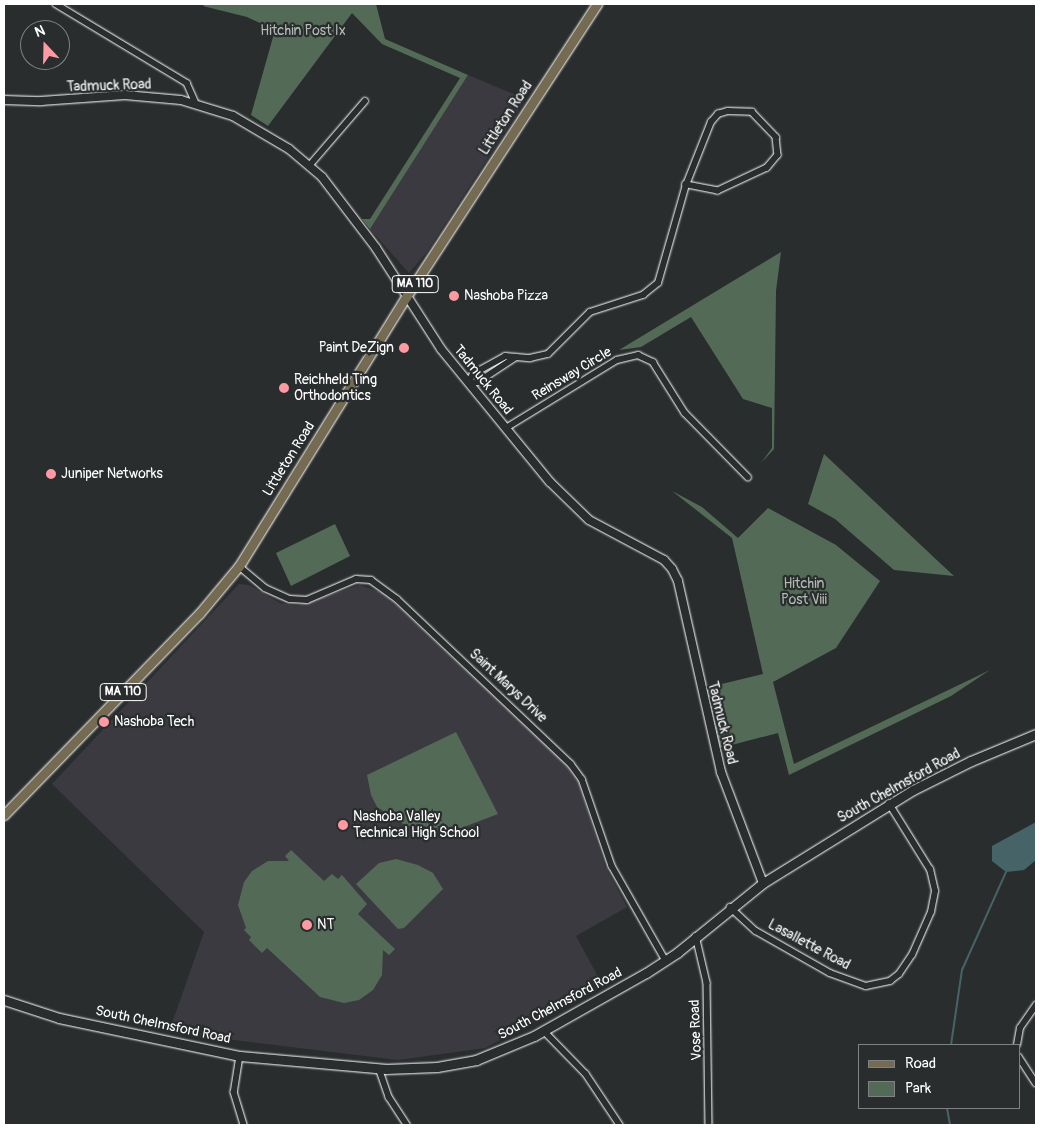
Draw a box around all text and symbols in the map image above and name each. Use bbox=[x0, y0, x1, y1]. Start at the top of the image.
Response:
north arrow bbox=[20, 20, 70, 70]
text: N bbox=[32, 22, 47, 41]
park label: Hitchin Post Ix bbox=[260, 23, 346, 39]
street label: Tadmuck Road bbox=[66, 76, 152, 96]
street label: Littleton Road bbox=[476, 78, 536, 158]
road number: MA 110 bbox=[391, 274, 439, 294]
place label: Nashoba Pizza bbox=[464, 288, 548, 304]
marker: Nashoba Pizza bbox=[448, 290, 460, 302]
place label: Paint DeZign bbox=[319, 340, 394, 356]
marker: Paint DeZign bbox=[398, 342, 410, 354]
street label: Tadmuck Road bbox=[450, 342, 516, 418]
street label: Reinsway Circle bbox=[529, 344, 615, 404]
place label: Reichheld Ting Orthodontics bbox=[294, 372, 377, 404]
marker: Reichheld Ting Orthodontics bbox=[278, 382, 290, 394]
street label: Littleton Road bbox=[259, 419, 319, 499]
place label: Juniper Networks bbox=[61, 466, 163, 482]
marker: Juniper Networks bbox=[45, 468, 57, 480]
park label: Hitchin Post Viii bbox=[781, 576, 827, 608]
street label: Saint Marys Drive bbox=[466, 646, 550, 726]
street label: Tadmuck Road bbox=[704, 680, 740, 766]
road number: MA 110 bbox=[99, 682, 147, 702]
place label: Nashoba Tech bbox=[114, 714, 194, 730]
marker: Nashoba Tech bbox=[98, 716, 110, 728]
street label: South Chelmsford Road bbox=[835, 745, 963, 827]
place label: Nashoba Valley Technical High School bbox=[353, 809, 479, 842]
marker: Nashoba Valley Technical High School bbox=[337, 819, 349, 831]
street label: Lasallette Road bbox=[765, 916, 853, 974]
place label: NT bbox=[317, 917, 334, 933]
marker: NT bbox=[301, 919, 313, 931]
street label: South Chelmsford Road bbox=[495, 964, 625, 1044]
street label: Vose Road bbox=[687, 999, 705, 1061]
street label: South Chelmsford Road bbox=[94, 1002, 232, 1048]
legend bbox=[858, 1044, 1020, 1109]
text: Road bbox=[905, 1054, 936, 1073]
text: Park bbox=[905, 1079, 931, 1098]

